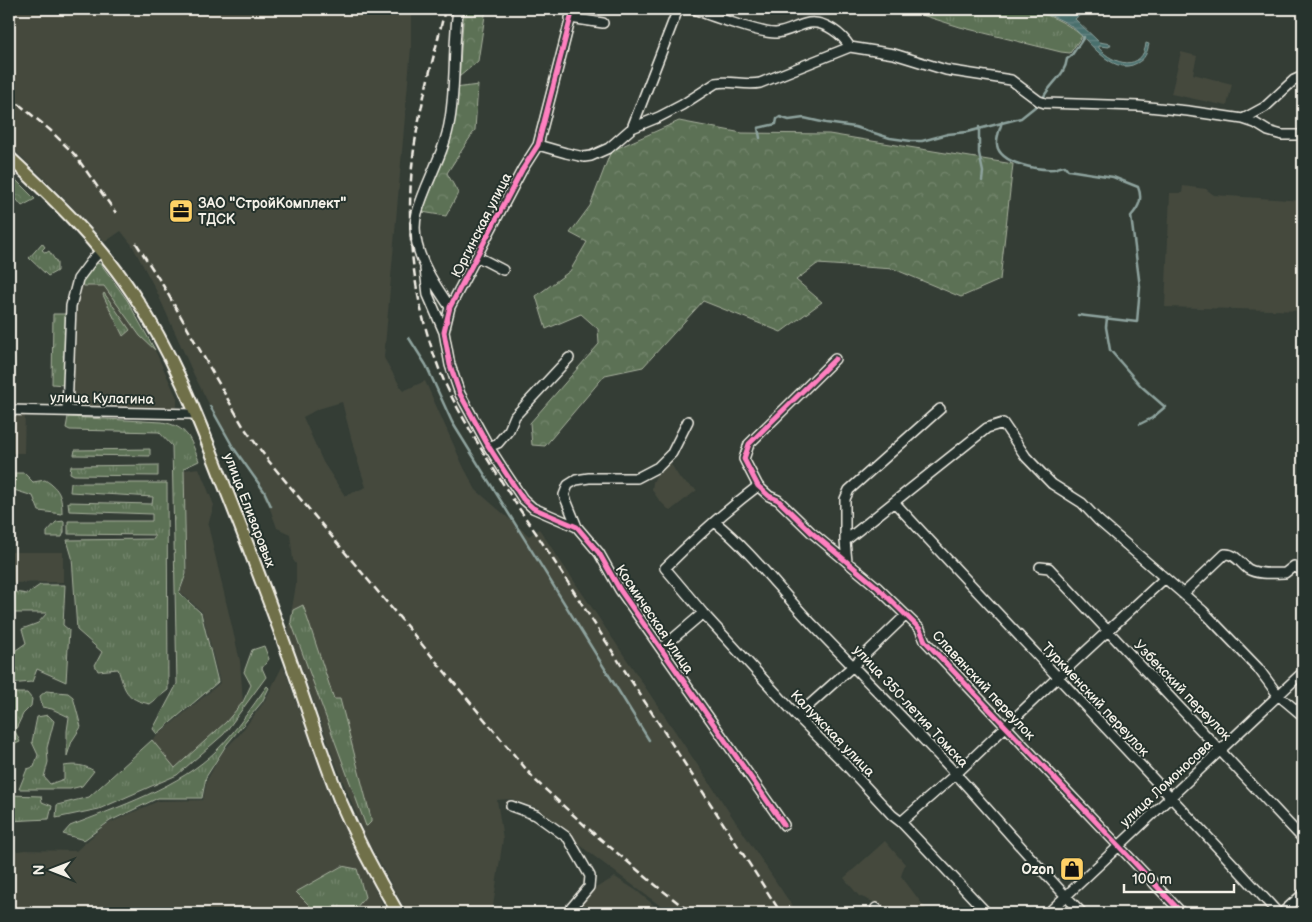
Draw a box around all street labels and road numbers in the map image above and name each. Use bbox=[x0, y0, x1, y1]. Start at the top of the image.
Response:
street label: Юргинская улица bbox=[448, 169, 516, 281]
street label: улица Кулагина bbox=[50, 389, 155, 408]
street label: улица Елизаровых bbox=[220, 450, 279, 570]
street label: Космическая улица bbox=[612, 561, 698, 678]
street label: Славянский переулок bbox=[929, 627, 1039, 744]
street label: Узбекский переулок bbox=[1130, 637, 1235, 745]
street label: Туркменский переулок bbox=[1038, 639, 1153, 760]
street label: улица 350-летия Томска bbox=[849, 642, 972, 772]
street label: Калужская улица bbox=[787, 686, 879, 781]
street label: улица Ломоносова bbox=[1117, 736, 1217, 831]

